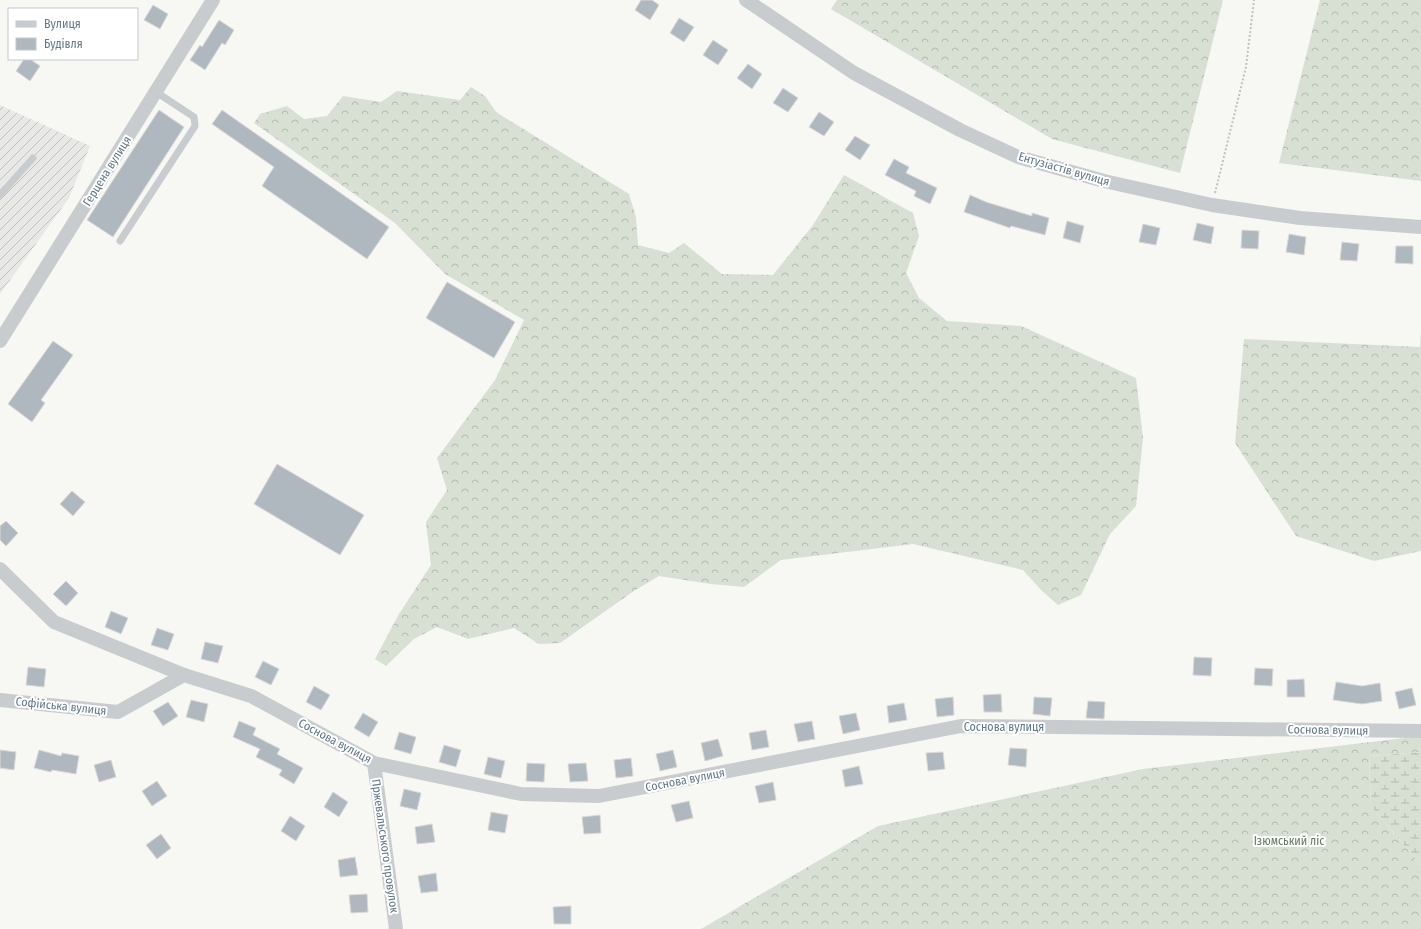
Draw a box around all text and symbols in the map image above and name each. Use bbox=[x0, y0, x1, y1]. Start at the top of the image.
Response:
legend bbox=[8, 8, 138, 60]
text: Вулиця bbox=[44, 17, 81, 31]
text: Будівля bbox=[44, 37, 83, 51]
street label: Герцена вулиця bbox=[80, 133, 134, 209]
street label: Ентузіастів вулиця bbox=[1017, 149, 1111, 189]
street label: Софійська вулиця bbox=[15, 694, 107, 718]
street label: Соснова вулиця bbox=[296, 716, 374, 766]
street label: Соснова вулиця bbox=[964, 720, 1044, 734]
street label: Соснова вулиця bbox=[1288, 722, 1368, 738]
street label: Соснова вулиця bbox=[644, 765, 726, 795]
street label: Пржевальського провулок bbox=[369, 778, 401, 914]
park label: Ізюмський ліс bbox=[1254, 834, 1324, 848]

